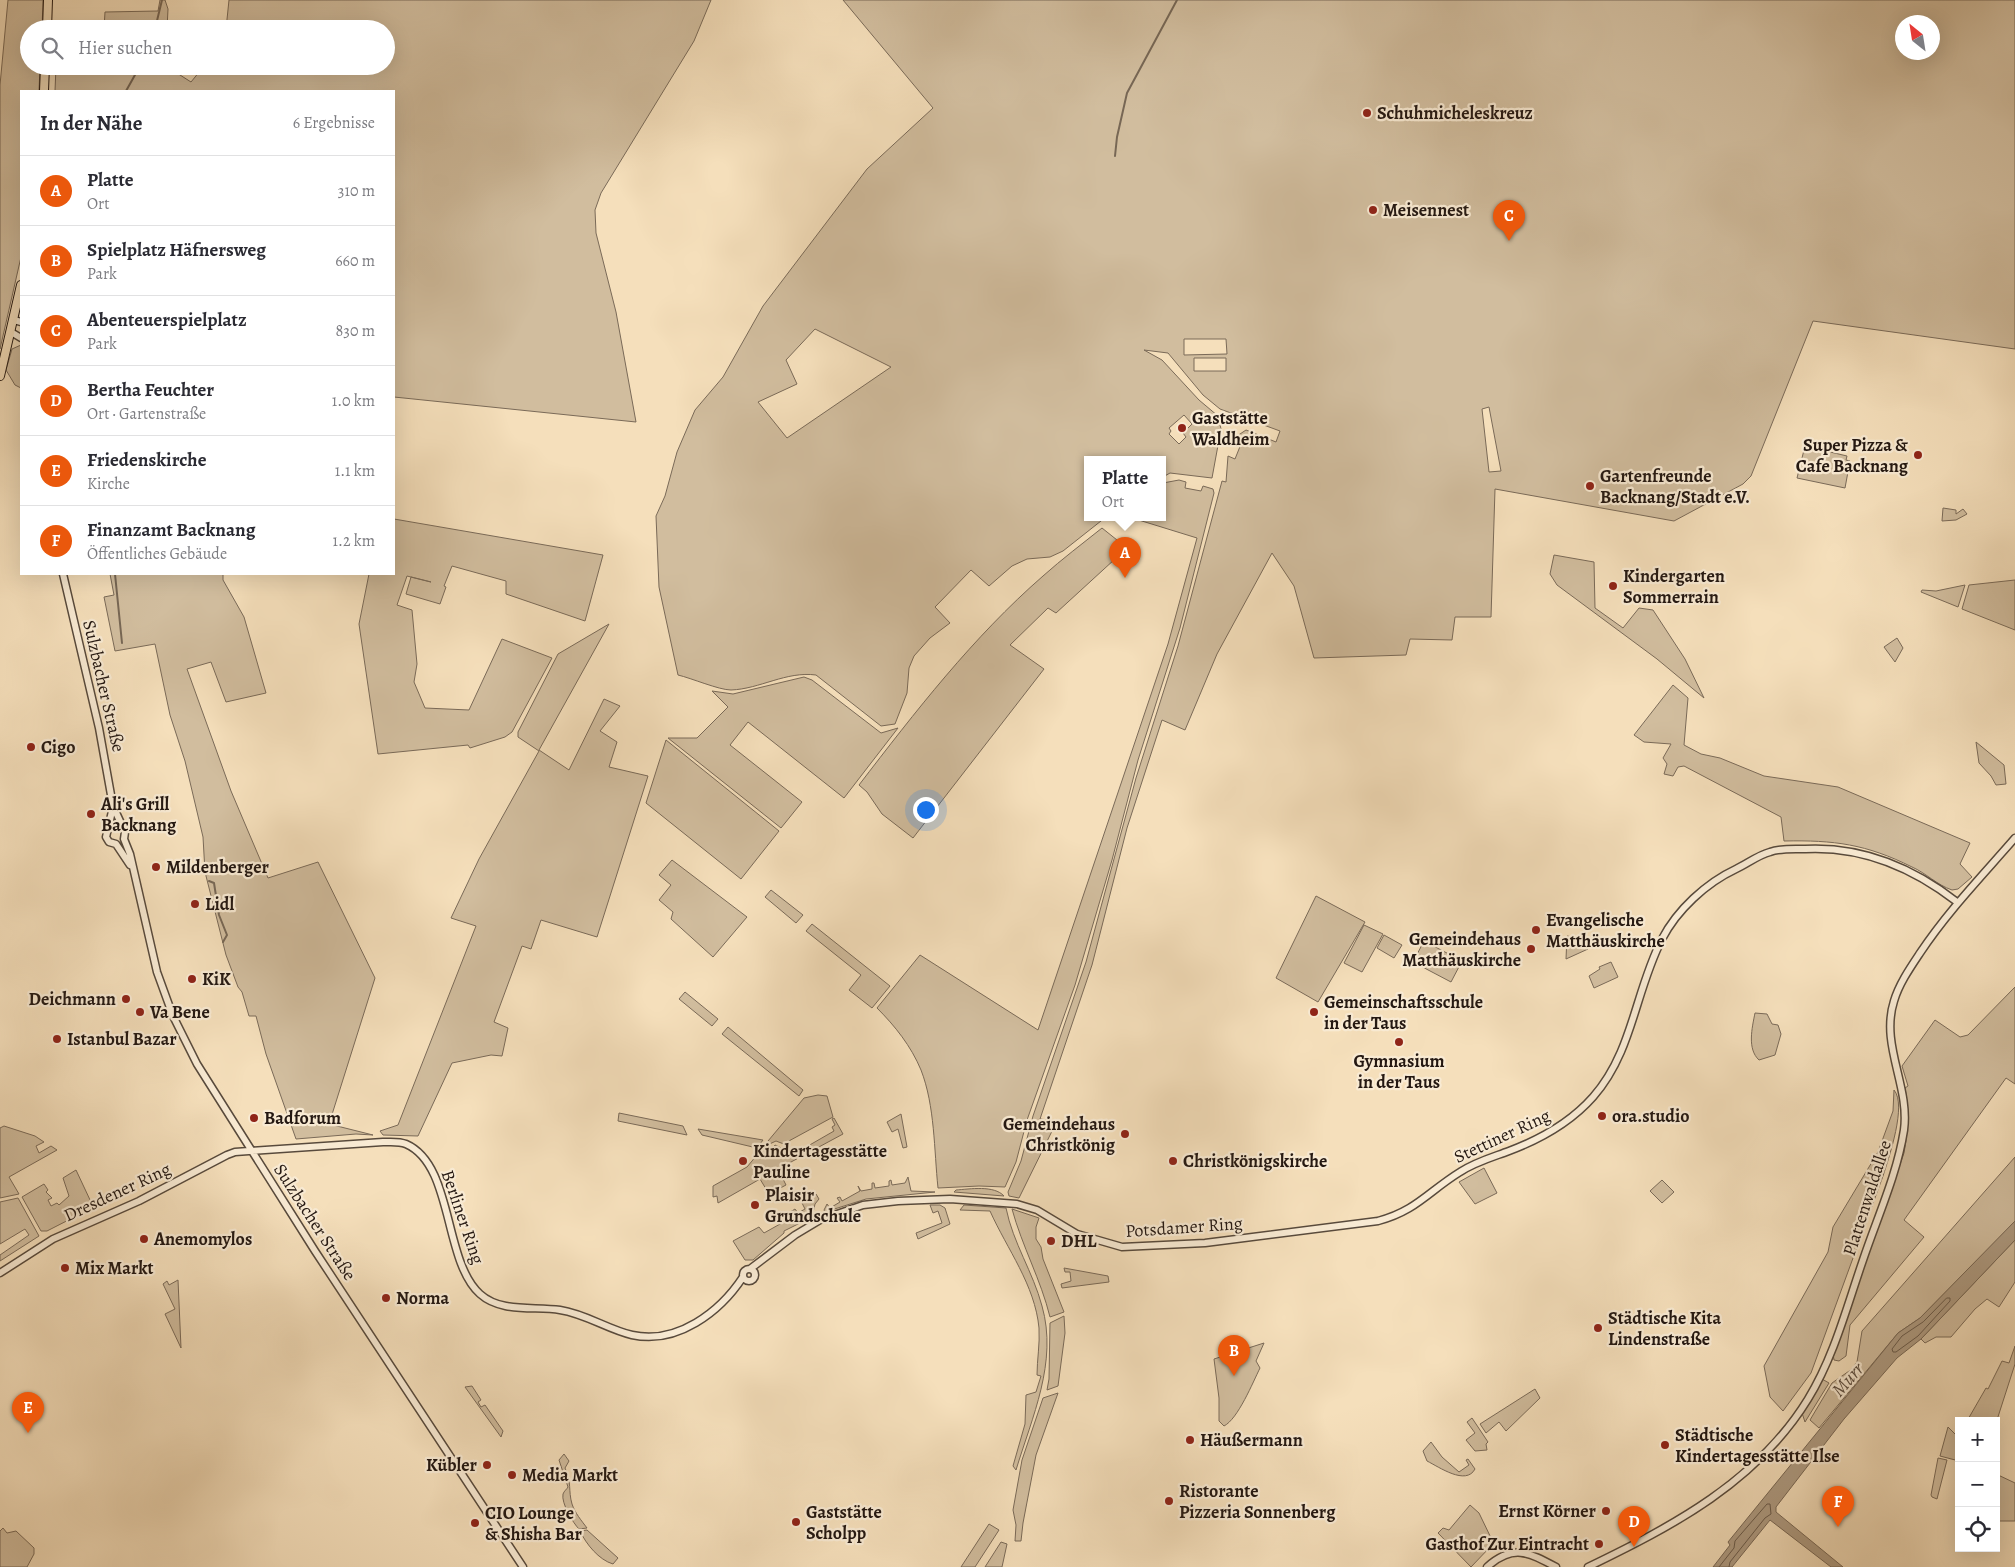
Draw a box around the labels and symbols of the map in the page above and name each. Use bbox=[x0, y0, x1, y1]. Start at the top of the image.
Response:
north arrow bbox=[1895, 15, 1940, 60]
place label: Schuhmicheleskreuz bbox=[1377, 101, 1533, 125]
marker: Schuhmicheleskreuz bbox=[1361, 107, 1373, 119]
place label: Meisennest bbox=[1383, 198, 1469, 222]
pin: C bbox=[1493, 200, 1525, 241]
marker: Meisennest bbox=[1367, 204, 1379, 216]
place label: Gaststätte Waldheim bbox=[1191, 406, 1270, 451]
marker: Gaststätte Waldheim bbox=[1176, 422, 1188, 434]
place label: Super Pizza & Cafe Backnang bbox=[1796, 433, 1909, 478]
marker: Super Pizza & Cafe Backnang bbox=[1912, 449, 1924, 461]
place label: Gartenfreunde Backnang/Stadt e.V. bbox=[1600, 464, 1750, 509]
marker: Gartenfreunde Backnang/Stadt e.V. bbox=[1584, 480, 1596, 492]
pin: A bbox=[1109, 537, 1141, 578]
place label: Kindergarten Sommerrain bbox=[1623, 564, 1725, 609]
marker: Kindergarten Sommerrain bbox=[1607, 580, 1619, 592]
street label: Sulzbacher Straße bbox=[77, 618, 131, 754]
place label: Cigo bbox=[41, 735, 75, 759]
marker: Cigo bbox=[25, 741, 37, 753]
place label: Ali's Grill Backnang bbox=[100, 792, 177, 837]
your location bbox=[913, 797, 939, 823]
marker: Ali's Grill Backnang bbox=[85, 808, 97, 820]
place label: Mildenberger bbox=[166, 855, 269, 879]
marker: Mildenberger bbox=[150, 861, 162, 873]
place label: Lidl bbox=[205, 892, 234, 916]
marker: Lidl bbox=[189, 898, 201, 910]
place label: Evangelische Matthäuskirche bbox=[1546, 908, 1665, 953]
marker: Evangelische Matthäuskirche bbox=[1530, 924, 1542, 936]
place label: Gemeindehaus Matthäuskirche bbox=[1402, 927, 1521, 972]
marker: Gemeindehaus Matthäuskirche bbox=[1525, 943, 1537, 955]
place label: KiK bbox=[202, 967, 231, 991]
marker: KiK bbox=[186, 973, 198, 985]
place label: Deichmann bbox=[29, 987, 116, 1011]
place label: Gemeinschaftsschule in der Taus bbox=[1324, 990, 1483, 1035]
marker: Deichmann bbox=[120, 993, 132, 1005]
place label: Va Bene bbox=[149, 1000, 210, 1024]
marker: Va Bene bbox=[134, 1006, 146, 1018]
marker: Gemeinschaftsschule in der Taus bbox=[1308, 1006, 1320, 1018]
place label: Istanbul Bazar bbox=[67, 1027, 177, 1051]
marker: Istanbul Bazar bbox=[51, 1033, 63, 1045]
marker: Gymnasium in der Taus bbox=[1393, 1036, 1405, 1048]
place label: Gymnasium in der Taus bbox=[1353, 1049, 1445, 1094]
street label: Stettiner Ring bbox=[1450, 1103, 1554, 1169]
place label: ora.studio bbox=[1612, 1104, 1690, 1128]
place label: Badforum bbox=[264, 1106, 341, 1130]
marker: ora.studio bbox=[1596, 1110, 1608, 1122]
marker: Badforum bbox=[248, 1112, 260, 1124]
place label: Gemeindehaus Christkönig bbox=[1003, 1112, 1116, 1157]
marker: Gemeindehaus Christkönig bbox=[1119, 1128, 1131, 1140]
street label: Plattenwaldallee bbox=[1837, 1137, 1897, 1259]
place label: Kindertagesstätte Pauline bbox=[753, 1139, 887, 1184]
place label: Christkönigskirche bbox=[1183, 1149, 1327, 1173]
marker: Kindertagesstätte Pauline bbox=[737, 1155, 749, 1167]
marker: Christkönigskirche bbox=[1167, 1155, 1179, 1167]
street label: Dresdener Ring bbox=[60, 1157, 174, 1227]
street label: Sulzbacher Straße bbox=[268, 1159, 362, 1285]
street label: Berliner Ring bbox=[436, 1167, 490, 1267]
place label: Plaisir Grundschule bbox=[765, 1183, 861, 1228]
marker: Plaisir Grundschule bbox=[749, 1199, 761, 1211]
street label: Potsdamer Ring bbox=[1125, 1211, 1243, 1243]
place label: Anemomylos bbox=[153, 1227, 252, 1251]
place label: DHL bbox=[1061, 1229, 1097, 1253]
marker: Anemomylos bbox=[138, 1233, 150, 1245]
marker: DHL bbox=[1045, 1235, 1057, 1247]
place label: Mix Markt bbox=[75, 1256, 154, 1280]
marker: Mix Markt bbox=[59, 1262, 71, 1274]
place label: Norma bbox=[396, 1286, 450, 1310]
marker: Norma bbox=[380, 1292, 392, 1304]
place label: Städtische Kita Lindenstraße bbox=[1608, 1306, 1721, 1351]
marker: Städtische Kita Lindenstraße bbox=[1592, 1322, 1604, 1334]
pin: B bbox=[1218, 1335, 1250, 1376]
water label: Murr bbox=[1826, 1356, 1871, 1402]
pin: E bbox=[12, 1392, 44, 1433]
place label: Städtische Kindertagesstätte Ilse bbox=[1675, 1423, 1840, 1468]
place label: Häußermann bbox=[1200, 1428, 1303, 1452]
marker: Häußermann bbox=[1184, 1434, 1196, 1446]
marker: Städtische Kindertagesstätte Ilse bbox=[1659, 1439, 1671, 1451]
place label: Kübler bbox=[426, 1453, 478, 1477]
marker: Kübler bbox=[481, 1459, 493, 1471]
place label: Media Markt bbox=[522, 1463, 618, 1487]
marker: Media Markt bbox=[506, 1469, 518, 1481]
place label: Ristorante Pizzeria Sonnenberg bbox=[1179, 1479, 1336, 1524]
pin: F bbox=[1822, 1486, 1854, 1527]
marker: Ristorante Pizzeria Sonnenberg bbox=[1163, 1495, 1175, 1507]
place label: Ernst Körner bbox=[1498, 1499, 1597, 1523]
place label: Gaststätte Scholpp bbox=[806, 1500, 882, 1545]
place label: CIO Lounge & Shisha Bar bbox=[485, 1501, 583, 1546]
marker: Ernst Körner bbox=[1600, 1505, 1612, 1517]
pin: D bbox=[1618, 1506, 1650, 1547]
marker: Gaststätte Scholpp bbox=[790, 1516, 802, 1528]
marker: CIO Lounge & Shisha Bar bbox=[469, 1517, 481, 1529]
place label: Gasthof Zur Eintracht bbox=[1425, 1532, 1589, 1556]
marker: Gasthof Zur Eintracht bbox=[1593, 1538, 1605, 1550]

